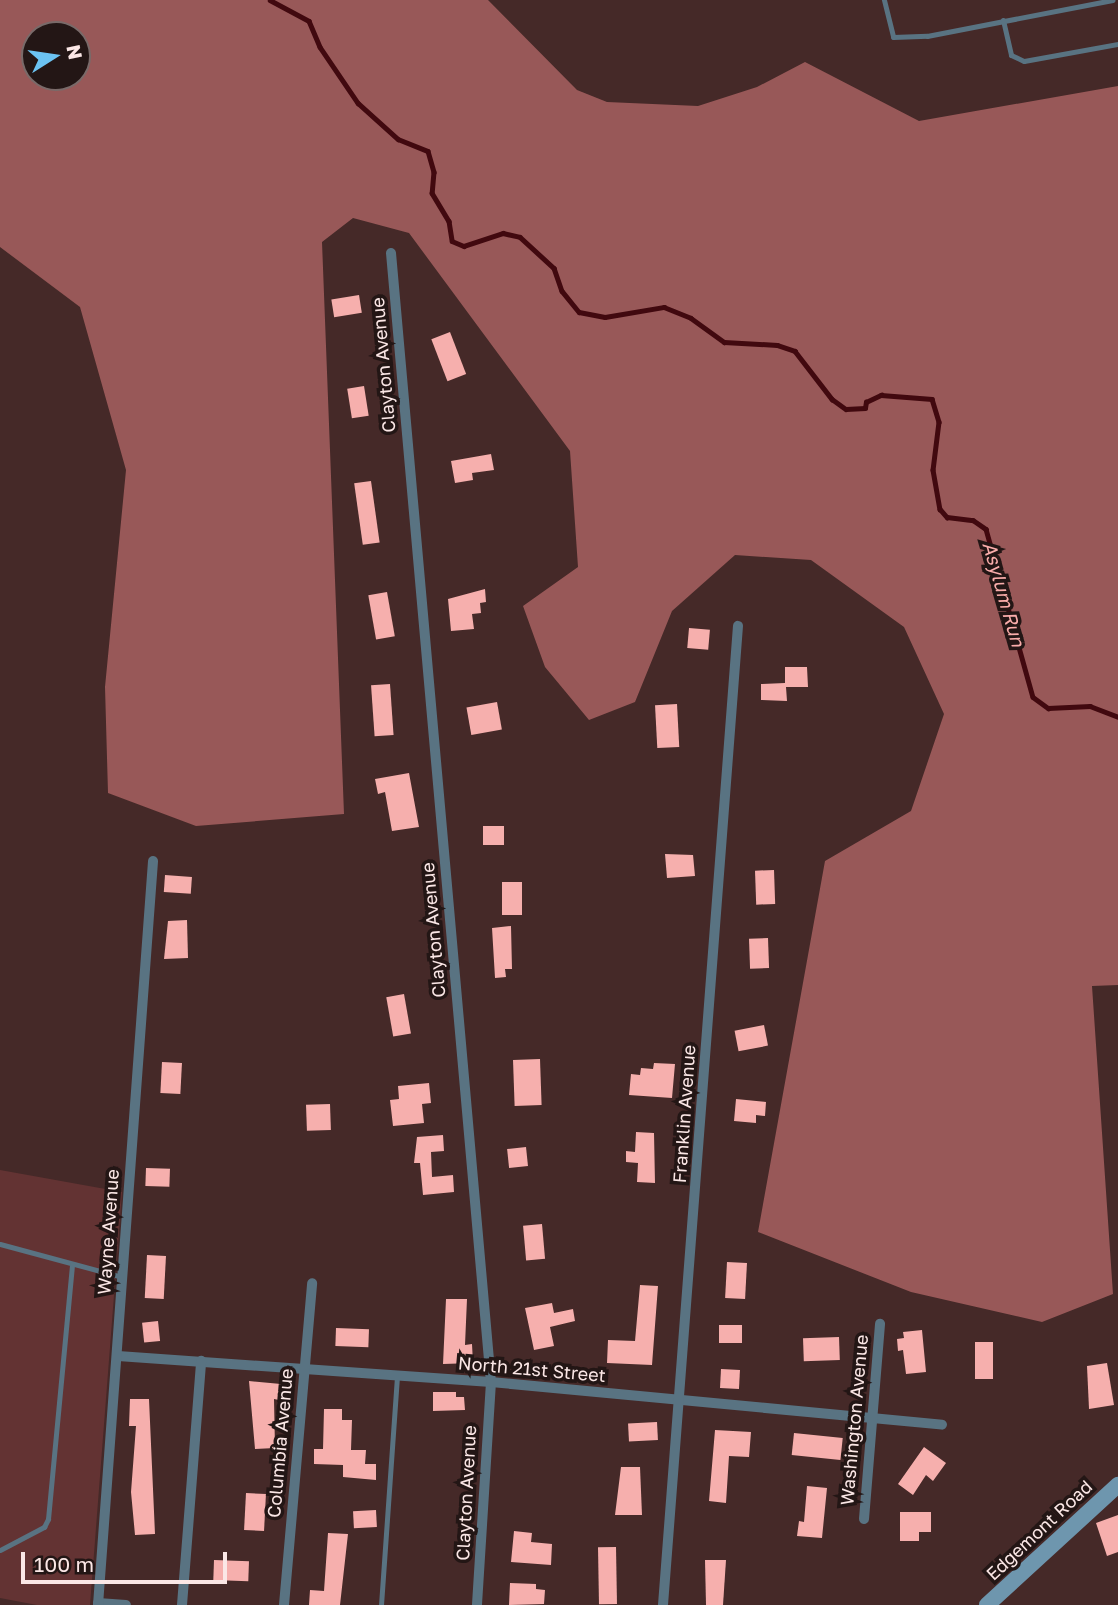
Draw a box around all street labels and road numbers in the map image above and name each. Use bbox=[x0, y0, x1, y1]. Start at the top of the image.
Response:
street label: Clayton Avenue bbox=[366, 297, 400, 433]
street label: Clayton Avenue bbox=[416, 862, 450, 998]
street label: Franklin Avenue bbox=[668, 1044, 700, 1184]
street label: Wayne Avenue bbox=[93, 1168, 123, 1296]
street label: Washington Avenue bbox=[836, 1334, 872, 1506]
street label: North 21st Street bbox=[457, 1352, 607, 1386]
street label: Columbia Avenue bbox=[263, 1367, 297, 1519]
street label: Clayton Avenue bbox=[452, 1425, 480, 1561]
street label: Edgemont Road bbox=[982, 1475, 1096, 1585]

